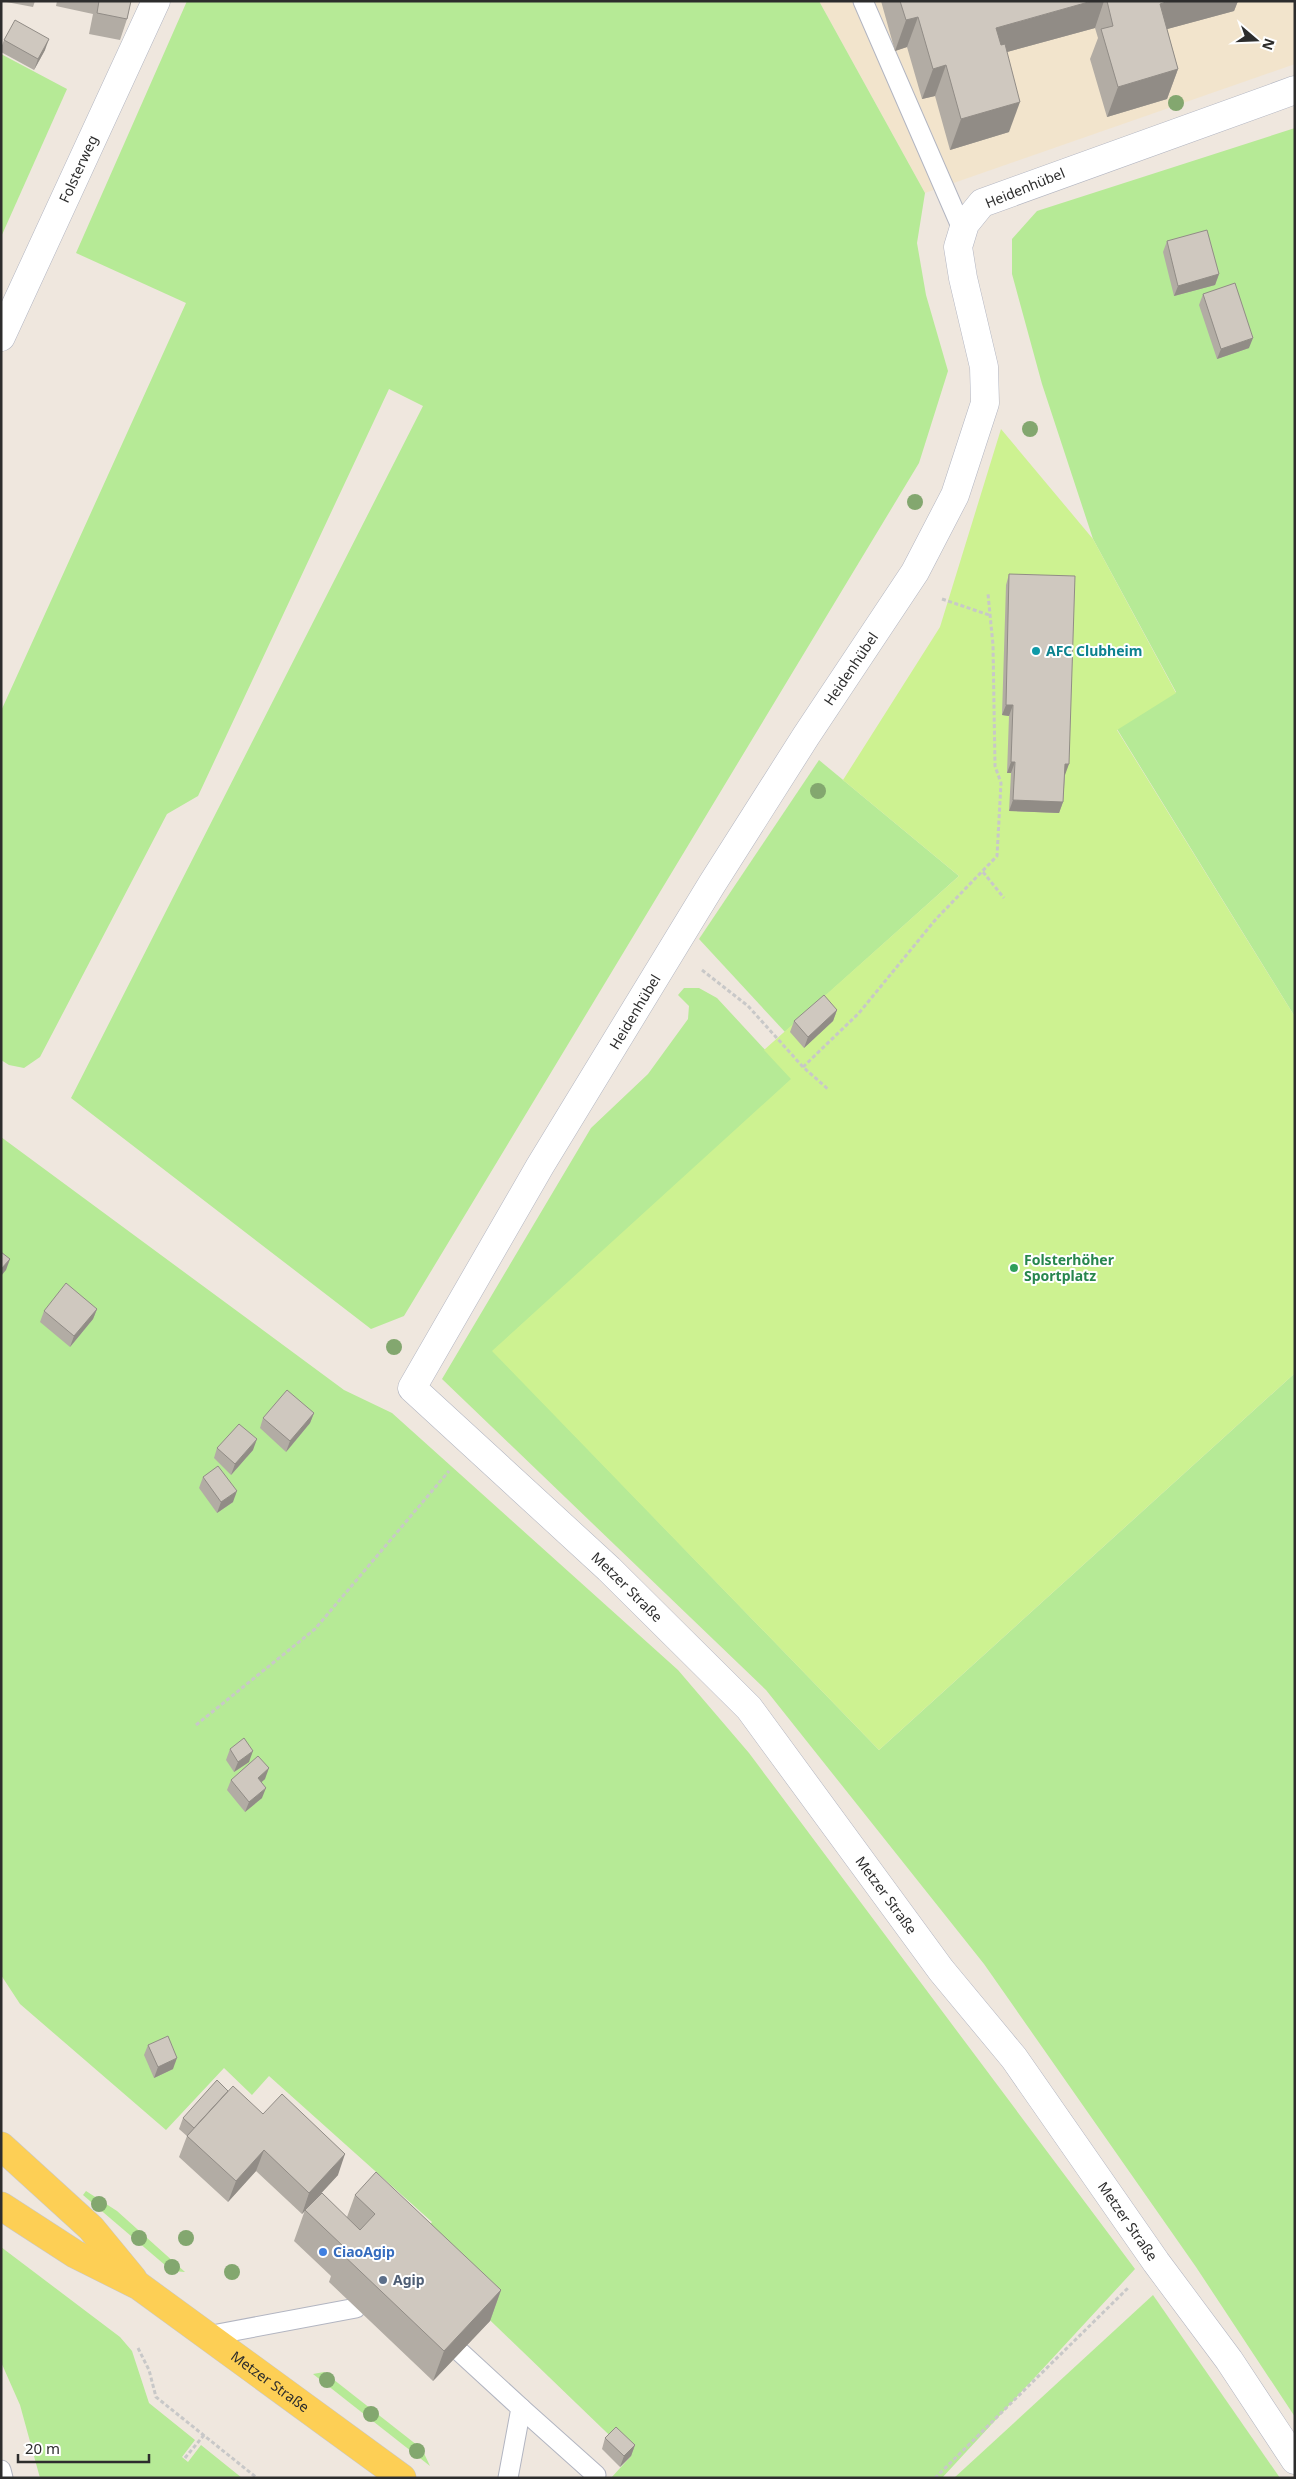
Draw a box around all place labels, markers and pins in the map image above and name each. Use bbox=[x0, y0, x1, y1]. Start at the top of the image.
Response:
place label: AFC Clubheim bbox=[1046, 641, 1142, 660]
marker: AFC Clubheim bbox=[1030, 645, 1042, 657]
place label: Folsterhöher Sportplatz bbox=[1024, 1250, 1115, 1285]
marker: Folsterhöher Sportplatz bbox=[1008, 1262, 1020, 1274]
place label: CiaoAgip bbox=[333, 2242, 395, 2261]
marker: CiaoAgip bbox=[317, 2246, 329, 2258]
place label: Agip bbox=[393, 2270, 425, 2289]
marker: Agip bbox=[377, 2274, 389, 2286]

